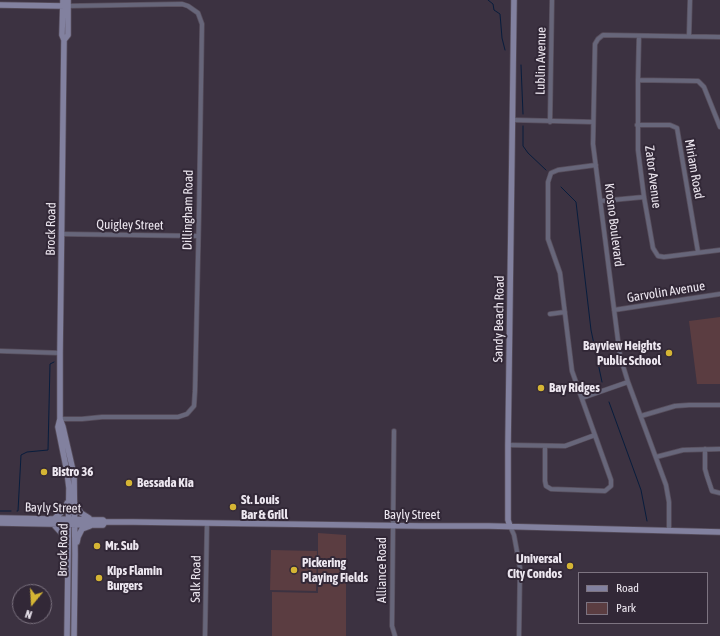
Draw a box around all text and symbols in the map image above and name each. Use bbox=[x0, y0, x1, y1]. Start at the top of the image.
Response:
street label: Lublin Avenue bbox=[533, 27, 549, 95]
street label: Miriam Road bbox=[681, 138, 707, 200]
street label: Zator Avenue bbox=[641, 145, 665, 209]
street label: Dillingham Road bbox=[180, 170, 196, 250]
street label: Krosno Boulevard bbox=[601, 182, 627, 268]
street label: Brock Road bbox=[43, 202, 59, 256]
street label: Quigley Street bbox=[96, 217, 164, 233]
street label: Sandy Beach Road bbox=[490, 275, 508, 363]
street label: Garvolin Avenue bbox=[626, 278, 706, 306]
place label: Bayview Heights Public School bbox=[583, 338, 661, 369]
marker: Bayview Heights Public School bbox=[664, 348, 674, 358]
place label: Bay Ridges bbox=[549, 380, 600, 396]
marker: Bay Ridges bbox=[536, 383, 546, 393]
place label: Bistro 36 bbox=[52, 464, 93, 480]
marker: Bistro 36 bbox=[39, 467, 49, 477]
place label: Bessada Kia bbox=[137, 475, 194, 491]
marker: Bessada Kia bbox=[124, 478, 134, 488]
place label: St. Louis Bar & Grill bbox=[241, 492, 288, 523]
street label: Bayly Street bbox=[25, 500, 81, 516]
marker: St. Louis Bar & Grill bbox=[228, 502, 238, 512]
street label: Bayly Street bbox=[384, 507, 440, 523]
street label: Brock Road bbox=[55, 523, 71, 577]
street label: Alliance Road bbox=[374, 537, 390, 603]
place label: Mr. Sub bbox=[105, 538, 139, 554]
marker: Mr. Sub bbox=[92, 541, 102, 551]
place label: Universal City Condos bbox=[507, 551, 562, 582]
street label: Salk Road bbox=[188, 555, 204, 603]
place label: Pickering Playing Fields bbox=[302, 555, 368, 586]
marker: Universal City Condos bbox=[565, 561, 575, 571]
place label: Kips Flamin Burgers bbox=[107, 563, 162, 594]
marker: Pickering Playing Fields bbox=[289, 565, 299, 575]
legend bbox=[578, 572, 708, 624]
marker: Kips Flamin Burgers bbox=[94, 573, 104, 583]
text: Road bbox=[616, 581, 639, 595]
north arrow bbox=[12, 584, 52, 624]
text: Park bbox=[616, 601, 636, 615]
text: N bbox=[24, 608, 34, 621]

